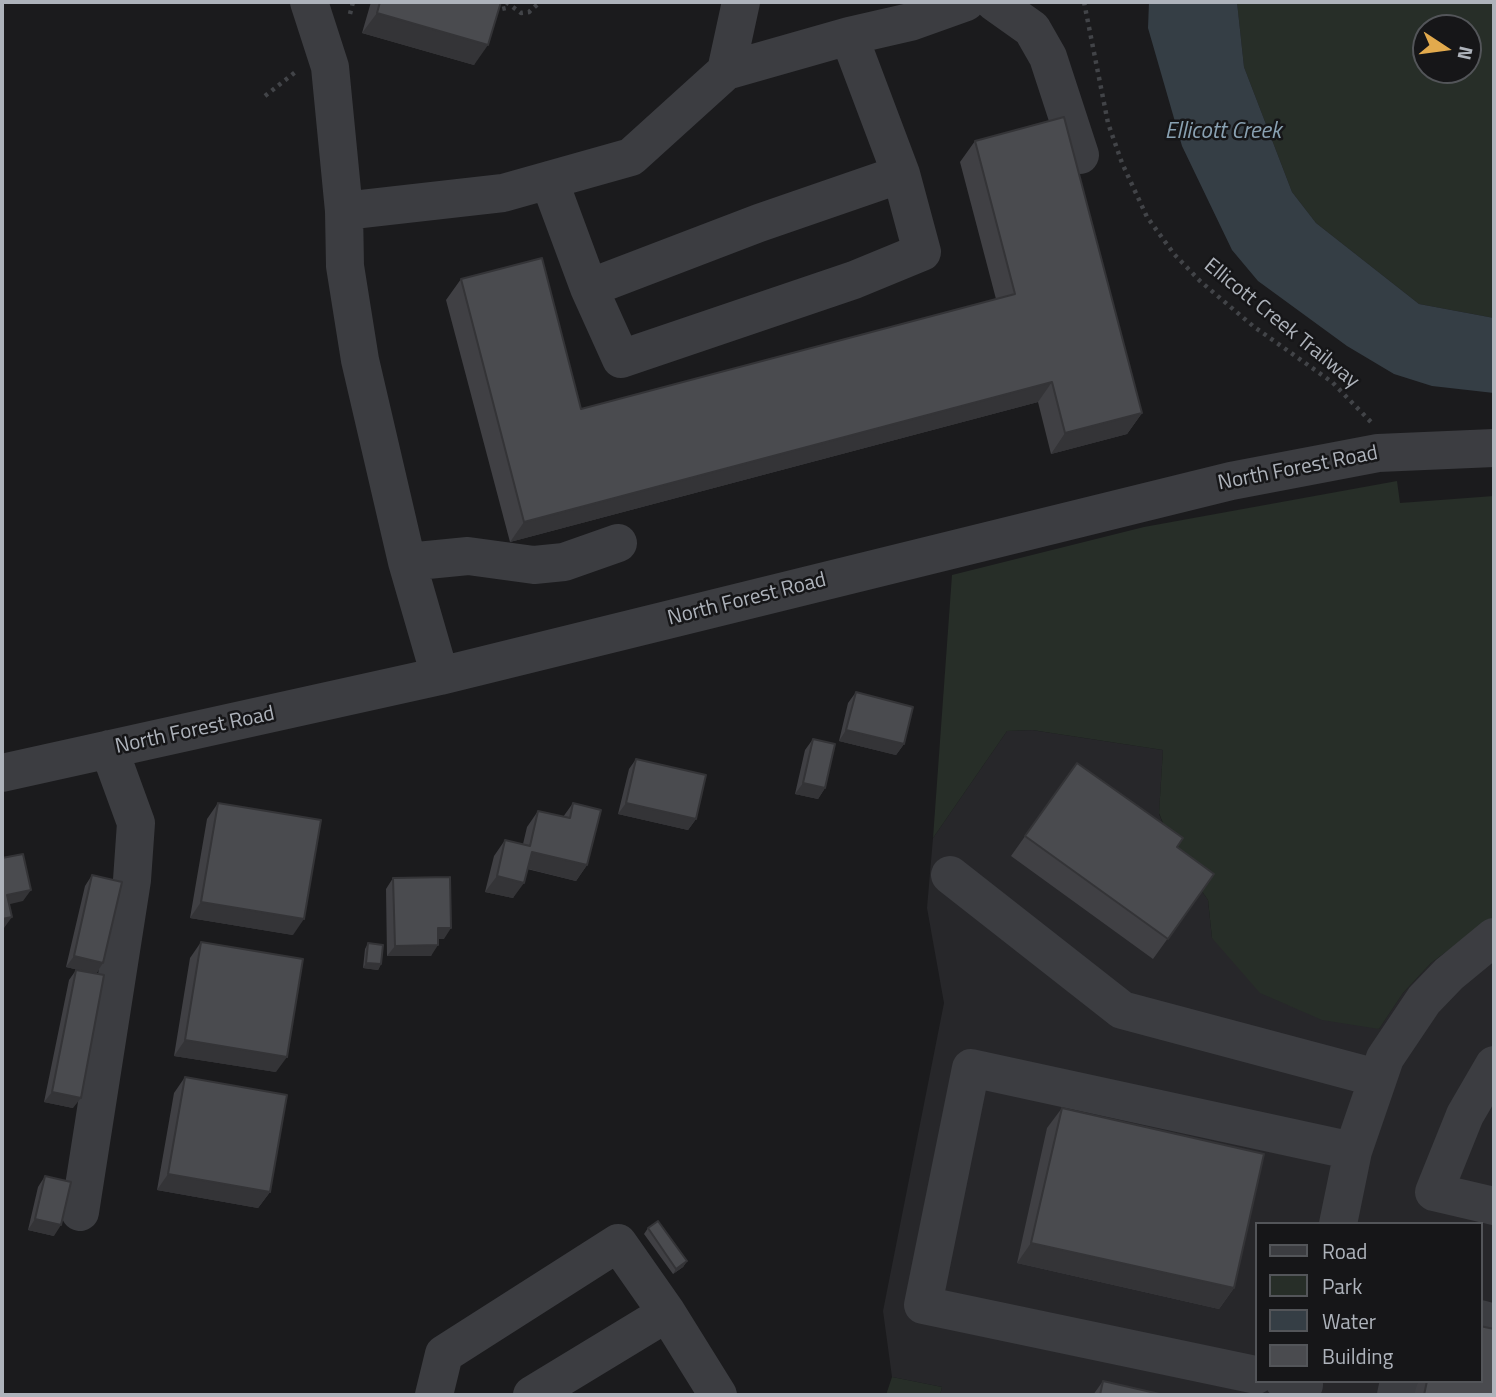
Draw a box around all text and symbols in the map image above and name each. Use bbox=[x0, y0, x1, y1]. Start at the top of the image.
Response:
north arrow bbox=[1412, 14, 1482, 84]
text: N bbox=[1450, 44, 1482, 63]
water label: Ellicott Creek bbox=[1165, 118, 1281, 146]
street label: Ellicott Creek Trailway bbox=[1198, 254, 1364, 394]
street label: North Forest Road bbox=[1216, 441, 1380, 497]
street label: North Forest Road bbox=[665, 568, 829, 632]
street label: North Forest Road bbox=[113, 702, 277, 760]
legend bbox=[1254, 1222, 1482, 1383]
text: Road bbox=[1322, 1235, 1367, 1267]
text: Park bbox=[1322, 1270, 1362, 1302]
text: Water bbox=[1322, 1305, 1376, 1337]
text: Building bbox=[1322, 1340, 1393, 1372]

